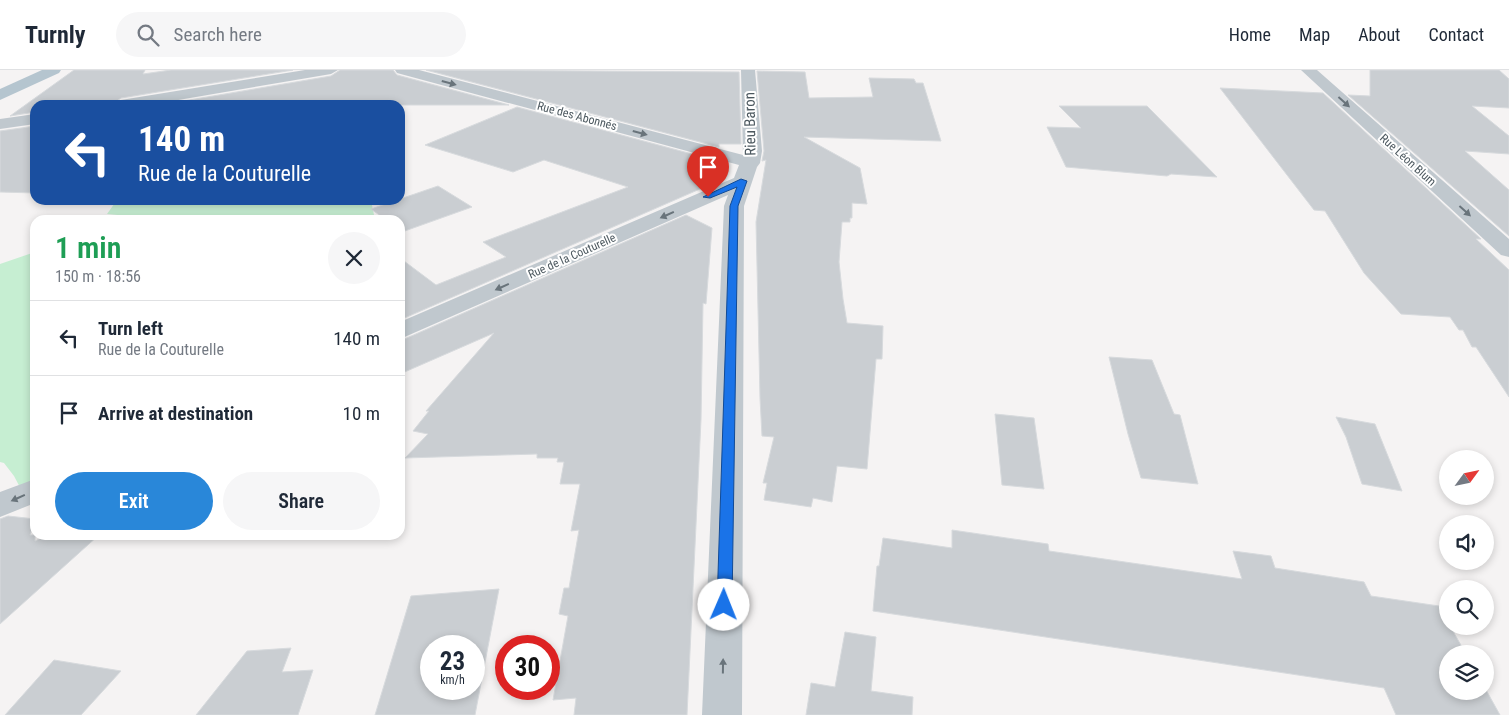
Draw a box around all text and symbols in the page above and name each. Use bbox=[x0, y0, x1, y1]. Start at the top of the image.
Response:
search box bbox=[116, 12, 466, 57]
text: Turnly bbox=[25, 21, 86, 49]
icon: search bbox=[134, 21, 162, 49]
text: Search here bbox=[174, 23, 262, 46]
text: Home bbox=[1229, 24, 1271, 45]
text: Map bbox=[1299, 24, 1330, 45]
text: About bbox=[1358, 24, 1400, 45]
text: Contact bbox=[1428, 24, 1484, 45]
one-way arrow bbox=[442, 79, 457, 87]
street label: Rieu Baron bbox=[740, 92, 760, 156]
one-way arrow bbox=[1337, 97, 1350, 108]
street label: Rue des Abonnés bbox=[536, 99, 618, 133]
text: 140 m bbox=[138, 119, 225, 160]
icon: left bbox=[55, 120, 120, 185]
one-way arrow bbox=[633, 130, 648, 138]
street label: Rue Léon Blum bbox=[1377, 131, 1439, 189]
pin bbox=[687, 146, 729, 197]
icon: arrive bbox=[694, 153, 722, 181]
text: Rue de la Couturelle bbox=[138, 161, 311, 186]
one-way arrow bbox=[1459, 205, 1471, 217]
one-way arrow bbox=[660, 211, 674, 219]
text: 1 min bbox=[55, 230, 121, 265]
street label: Rue de la Couturelle bbox=[526, 230, 618, 282]
button: close bbox=[328, 232, 380, 284]
text: 150 m · 18:56 bbox=[55, 267, 141, 286]
one-way arrow bbox=[495, 283, 509, 291]
text: Turn left bbox=[98, 317, 163, 340]
icon: left bbox=[55, 324, 83, 352]
text: 140 m bbox=[333, 327, 380, 350]
text: Rue de la Couturelle bbox=[98, 340, 224, 359]
icon: arrive bbox=[55, 399, 83, 427]
text: Arrive at destination bbox=[98, 402, 253, 425]
text: 10 m bbox=[343, 402, 380, 425]
north arrow bbox=[1439, 450, 1494, 505]
map controls bbox=[1439, 450, 1494, 700]
button: Exit bbox=[55, 472, 213, 530]
button: Share bbox=[223, 472, 380, 530]
one-way arrow bbox=[10, 494, 25, 502]
button: sound bbox=[1439, 515, 1494, 570]
position arrow bbox=[697, 578, 749, 630]
button: search bbox=[1439, 580, 1494, 635]
speed limit sign: 30 bbox=[495, 635, 560, 700]
button: layers bbox=[1439, 645, 1494, 700]
text: 23 bbox=[440, 647, 465, 676]
one-way arrow bbox=[719, 658, 727, 674]
text: km/h bbox=[440, 673, 465, 687]

